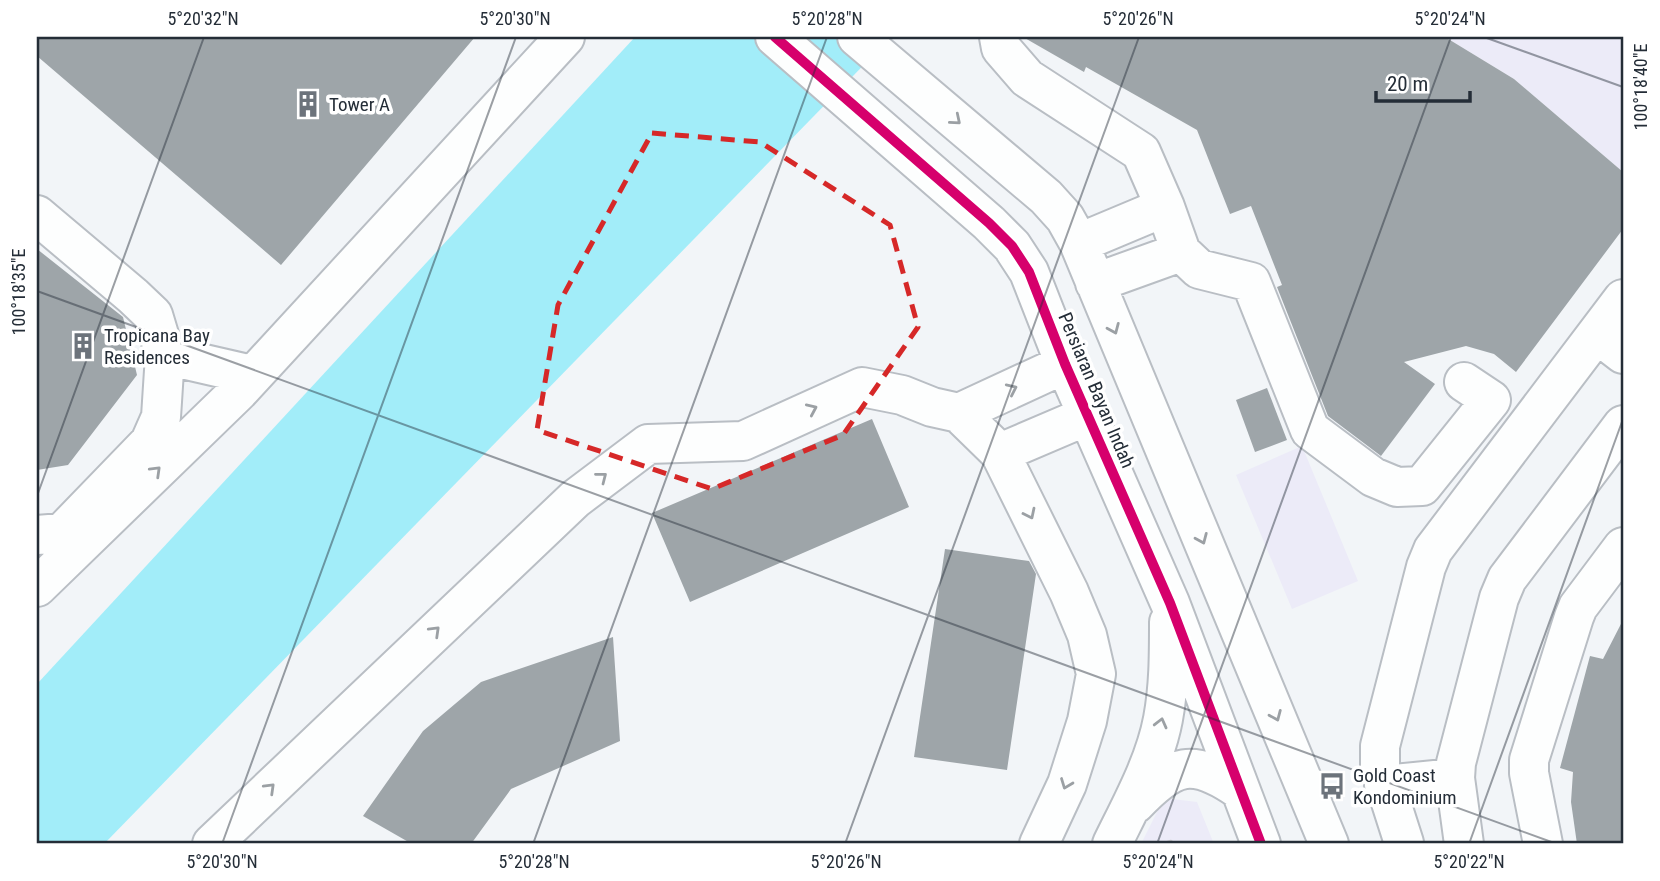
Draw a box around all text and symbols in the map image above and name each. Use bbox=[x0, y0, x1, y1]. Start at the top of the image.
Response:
text: 5°20'32"N bbox=[167, 8, 239, 29]
text: 5°20'30"N bbox=[479, 8, 551, 29]
text: 5°20'28"N bbox=[791, 8, 863, 29]
text: 5°20'26"N bbox=[1102, 8, 1174, 29]
text: 5°20'24"N bbox=[1414, 8, 1486, 29]
text: 100°18'40"E bbox=[1630, 44, 1651, 130]
scale bar bbox=[1376, 60, 1471, 104]
text: 20 m bbox=[1387, 72, 1428, 96]
building icon: Tower A bbox=[293, 89, 323, 119]
place label: Tower A bbox=[329, 93, 390, 116]
one-way arrow bbox=[947, 112, 960, 124]
text: 100°18'35"E bbox=[8, 249, 29, 335]
street label: Persiaran Bayan Indah bbox=[1053, 309, 1140, 471]
one-way arrow bbox=[1106, 322, 1120, 334]
place label: Tropicana Bay Residences bbox=[104, 324, 210, 369]
building icon: Tropicana Bay Residences bbox=[68, 331, 98, 361]
one-way arrow bbox=[1005, 383, 1017, 397]
one-way arrow bbox=[805, 403, 817, 417]
one-way arrow bbox=[148, 467, 161, 480]
one-way arrow bbox=[594, 473, 607, 486]
one-way arrow bbox=[1022, 507, 1036, 519]
one-way arrow bbox=[1194, 531, 1208, 544]
one-way arrow bbox=[427, 627, 440, 640]
one-way arrow bbox=[1267, 709, 1281, 721]
one-way arrow bbox=[1153, 718, 1167, 730]
place label: Gold Coast Kondominium bbox=[1353, 764, 1457, 809]
bus stop icon: Gold Coast Kondominium bbox=[1317, 771, 1347, 801]
one-way arrow bbox=[1061, 778, 1075, 790]
one-way arrow bbox=[262, 784, 275, 796]
text: 5°20'30"N bbox=[186, 851, 258, 872]
text: 5°20'28"N bbox=[498, 851, 570, 872]
text: 5°20'26"N bbox=[810, 851, 882, 872]
text: 5°20'24"N bbox=[1122, 851, 1194, 872]
text: 5°20'22"N bbox=[1433, 851, 1505, 872]

